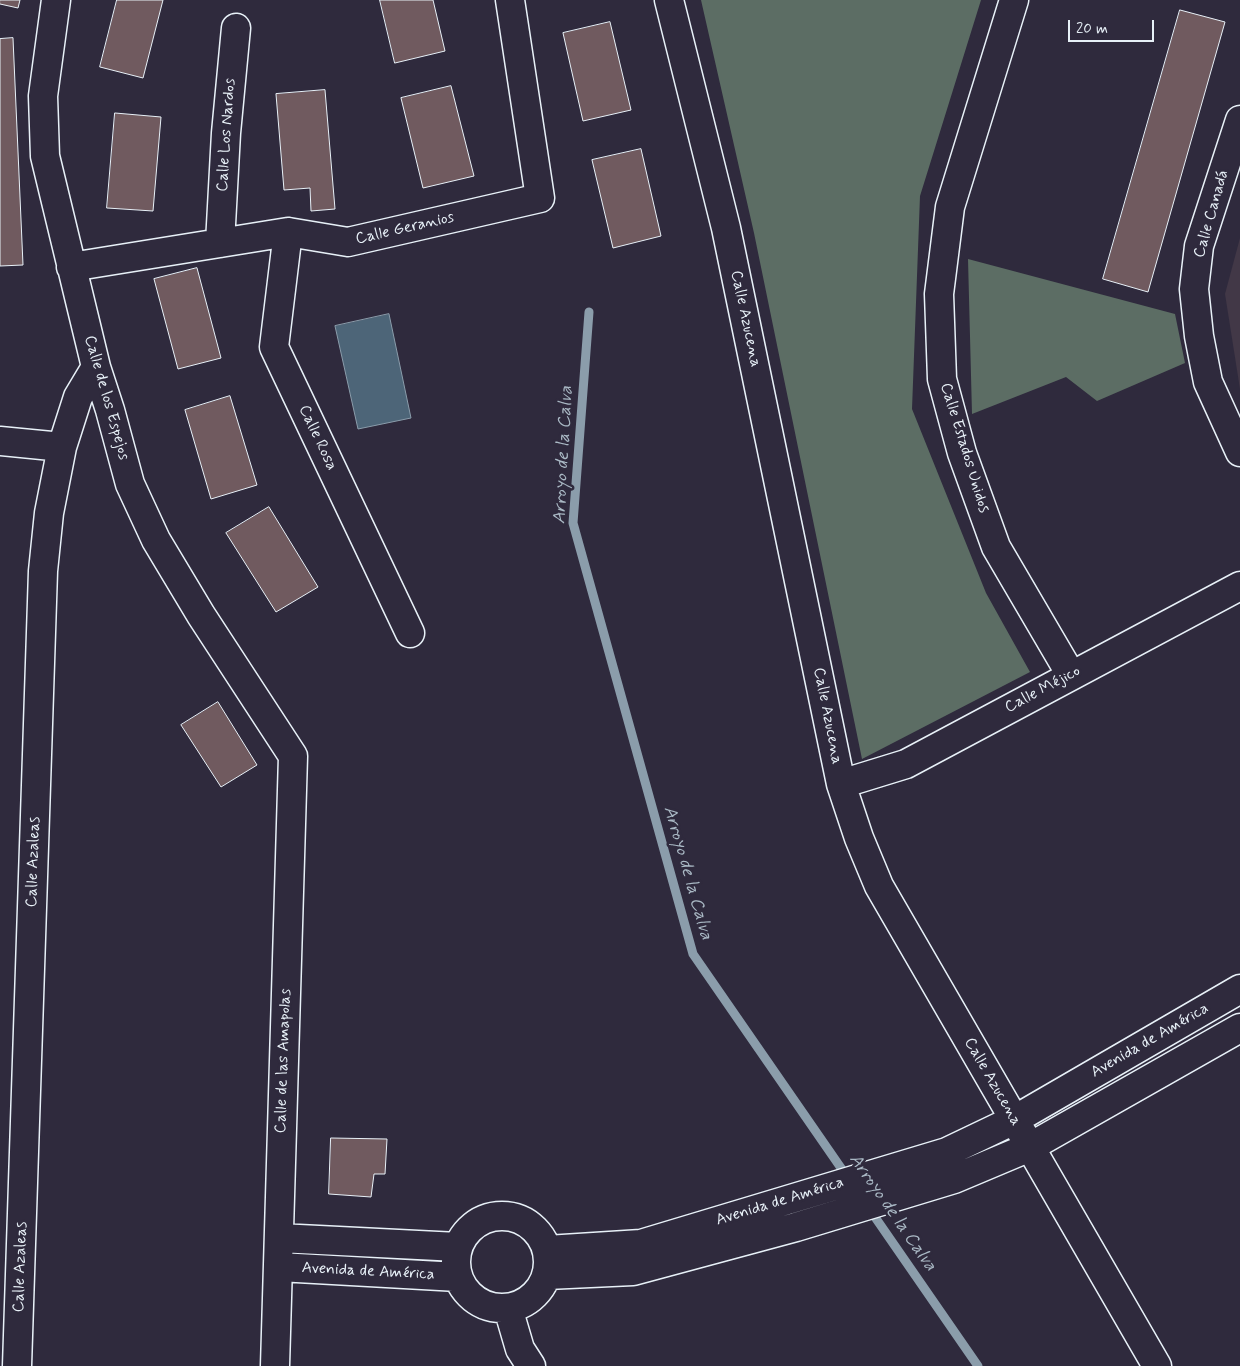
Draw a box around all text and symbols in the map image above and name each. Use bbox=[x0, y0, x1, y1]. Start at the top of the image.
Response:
scale bar bbox=[1070, 10, 1156, 42]
text: 20 m bbox=[1076, 19, 1108, 39]
street label: Calle Los Nardos bbox=[213, 77, 241, 193]
street label: Calle Canadá bbox=[1190, 168, 1234, 260]
street label: Calle Geranios bbox=[354, 208, 456, 250]
street label: Calle Azucena bbox=[725, 269, 765, 369]
street label: Calle de los Espejos bbox=[79, 333, 133, 463]
street label: Calle Estados Unidos bbox=[935, 381, 993, 515]
water label: Arroyo de la Calva bbox=[550, 385, 578, 525]
street label: Calle Rosa bbox=[294, 402, 340, 474]
street label: Calle Méjico bbox=[1002, 662, 1084, 718]
street label: Calle Azucena bbox=[808, 666, 846, 766]
water label: Arroyo de la Calva bbox=[658, 804, 716, 942]
street label: Calle Azaleas bbox=[23, 816, 45, 908]
street label: Calle de las Amapolas bbox=[272, 988, 296, 1134]
street label: Avenida de América bbox=[1088, 999, 1212, 1083]
street label: Calle Azucena bbox=[959, 1035, 1025, 1129]
water label: Arroyo de la Calva bbox=[844, 1150, 940, 1276]
street label: Avenida de América bbox=[714, 1173, 846, 1231]
street label: Calle Azaleas bbox=[10, 1221, 32, 1313]
street label: Avenida de América bbox=[301, 1259, 435, 1285]

